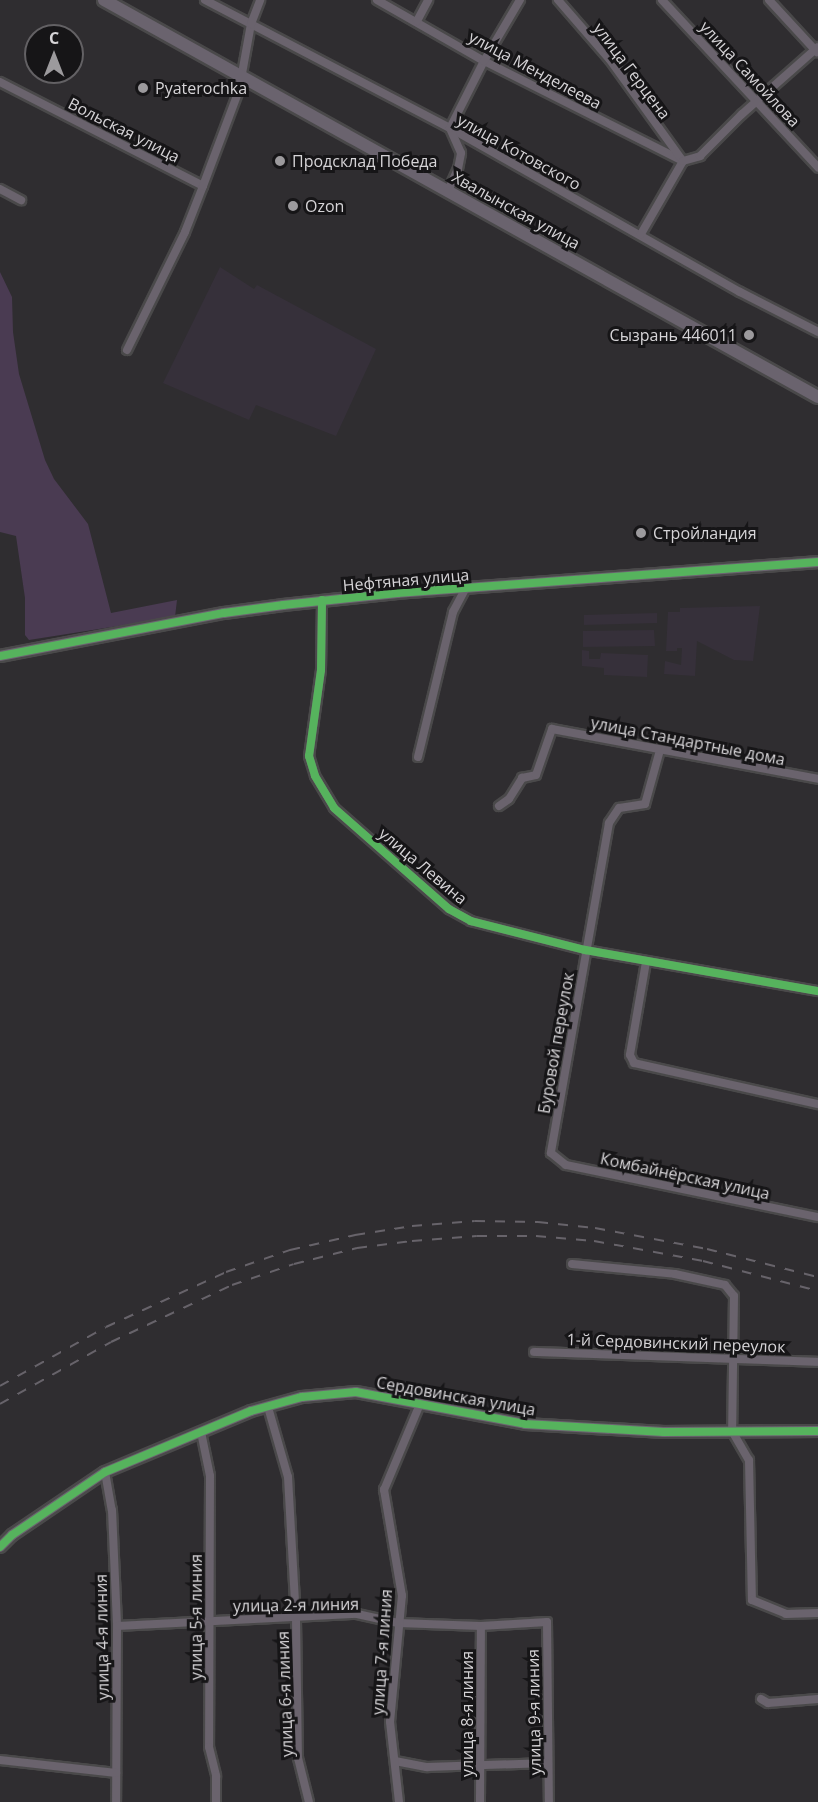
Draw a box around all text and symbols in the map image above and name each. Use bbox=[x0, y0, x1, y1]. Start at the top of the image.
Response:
street label: улица Самойлова bbox=[696, 17, 804, 131]
street label: улица Герцена bbox=[590, 19, 674, 123]
north arrow bbox=[24, 24, 84, 84]
text: С bbox=[49, 27, 59, 49]
street label: улица Менделеева bbox=[465, 27, 605, 113]
place label: Pyaterochka bbox=[155, 78, 247, 98]
marker: Pyaterochka bbox=[136, 81, 150, 95]
street label: Вольская улица bbox=[65, 94, 183, 166]
street label: улица Котовского bbox=[454, 110, 584, 194]
place label: Продсклад Победа bbox=[292, 151, 437, 171]
marker: Продсклад Победа bbox=[273, 154, 287, 168]
street label: Хвалынская улица bbox=[449, 167, 583, 253]
place label: Ozon bbox=[305, 196, 344, 216]
marker: Ozon bbox=[286, 199, 300, 213]
place label: Сызрань 446011 bbox=[610, 325, 737, 345]
marker: Сызрань 446011 bbox=[742, 328, 756, 342]
place label: Стройландия bbox=[653, 523, 757, 543]
marker: Стройландия bbox=[634, 526, 648, 540]
street label: Нефтяная улица bbox=[342, 565, 470, 595]
street label: улица Стандартные дома bbox=[589, 713, 787, 769]
street label: улица Левина bbox=[375, 824, 471, 908]
street label: Буровой переулок bbox=[534, 971, 578, 1115]
street label: Комбайнёрская улица bbox=[599, 1149, 771, 1203]
street label: 1-й Сердовинский переулок bbox=[566, 1330, 786, 1356]
street label: Сердовинская улица bbox=[375, 1373, 537, 1419]
street label: улица 5-я линия bbox=[186, 1554, 206, 1680]
street label: улица 4-я линия bbox=[91, 1574, 113, 1700]
street label: улица 7-я линия bbox=[368, 1588, 396, 1716]
street label: улица 2-я линия bbox=[233, 1594, 359, 1616]
street label: улица 6-я линия bbox=[273, 1631, 297, 1757]
street label: улица 9-я линия bbox=[523, 1649, 545, 1775]
street label: улица 8-я линия bbox=[457, 1651, 477, 1777]

